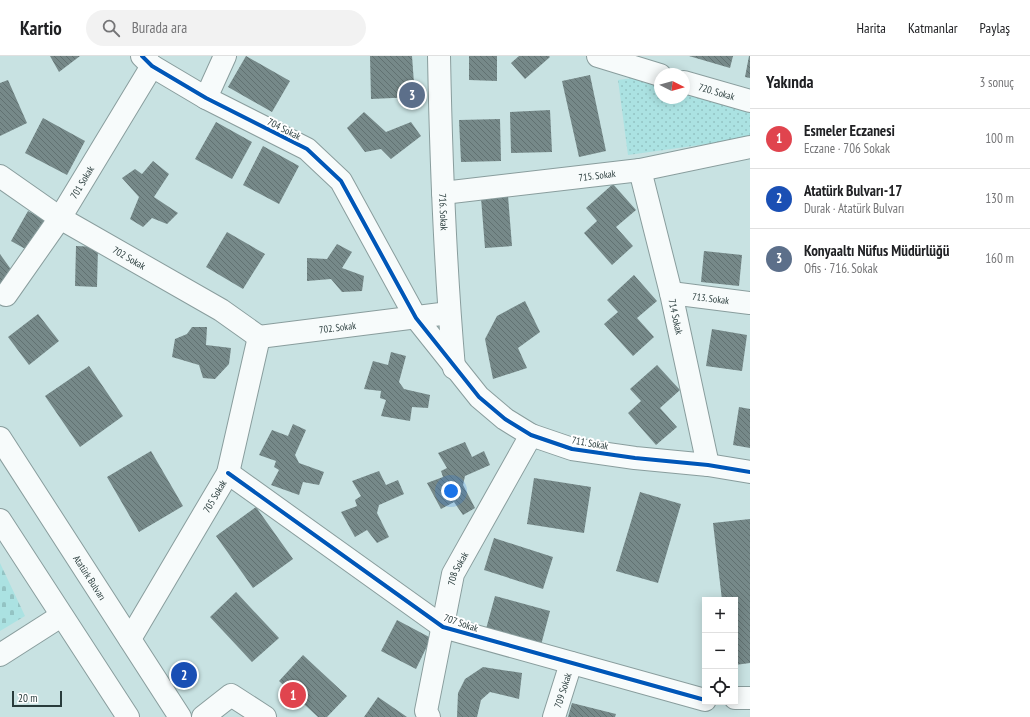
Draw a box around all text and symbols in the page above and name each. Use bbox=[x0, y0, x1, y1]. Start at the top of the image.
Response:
search box bbox=[86, 10, 366, 46]
text: Kartio bbox=[20, 16, 62, 40]
icon: search bbox=[100, 17, 122, 39]
text: Burada ara bbox=[132, 18, 187, 37]
text: Harita bbox=[857, 19, 886, 37]
text: Katmanlar bbox=[908, 19, 958, 37]
text: Paylaş bbox=[980, 19, 1010, 37]
north arrow bbox=[654, 68, 690, 104]
text: Yakında bbox=[766, 71, 813, 93]
text: 3 sonuç bbox=[979, 74, 1014, 91]
pin: 3 bbox=[399, 80, 425, 110]
street label: 720. Sokak bbox=[697, 80, 736, 103]
street label: 704 Sokak bbox=[265, 115, 303, 143]
text: Esmeler Eczanesi bbox=[804, 121, 895, 140]
text: 1 bbox=[776, 130, 782, 147]
text: 100 m bbox=[985, 130, 1014, 147]
text: Eczane · 706 Sokak bbox=[804, 140, 890, 157]
street label: 701 Sokak bbox=[67, 163, 97, 201]
street label: 715. Sokak bbox=[578, 166, 616, 184]
text: Atatürk Bulvarı-17 bbox=[804, 181, 903, 200]
text: 2 bbox=[776, 190, 782, 207]
text: 130 m bbox=[985, 190, 1014, 207]
street label: 716. Sokak bbox=[437, 193, 451, 231]
text: Durak · Atatürk Bulvarı bbox=[804, 200, 904, 217]
text: Konyaaltı Nüfus Müdürlüğü bbox=[804, 241, 949, 260]
street label: 702 Sokak bbox=[110, 243, 148, 272]
text: 3 bbox=[776, 250, 782, 267]
text: 160 m bbox=[985, 250, 1014, 267]
text: Ofis · 716. Sokak bbox=[804, 260, 878, 277]
street label: 713. Sokak bbox=[691, 289, 730, 307]
street label: 714 Sokak bbox=[666, 298, 686, 336]
street label: 702. Sokak bbox=[318, 318, 357, 336]
street label: 711. Sokak bbox=[571, 433, 610, 453]
street label: 705 Sokak bbox=[200, 477, 229, 515]
your location bbox=[441, 481, 461, 501]
street label: 708 Sokak bbox=[444, 549, 471, 586]
street label: Atatürk Bulvarı bbox=[71, 552, 109, 603]
map controls bbox=[702, 597, 738, 705]
button: + bbox=[702, 597, 738, 633]
street label: 707 Sokak bbox=[442, 611, 480, 635]
button: − bbox=[702, 633, 738, 669]
pin: 2 bbox=[171, 660, 197, 690]
button: locate bbox=[702, 669, 738, 705]
street label: 709 Sokak bbox=[551, 671, 574, 709]
pin: 1 bbox=[280, 680, 306, 710]
scale bar bbox=[12, 689, 62, 708]
text: 20 m bbox=[18, 691, 37, 705]

